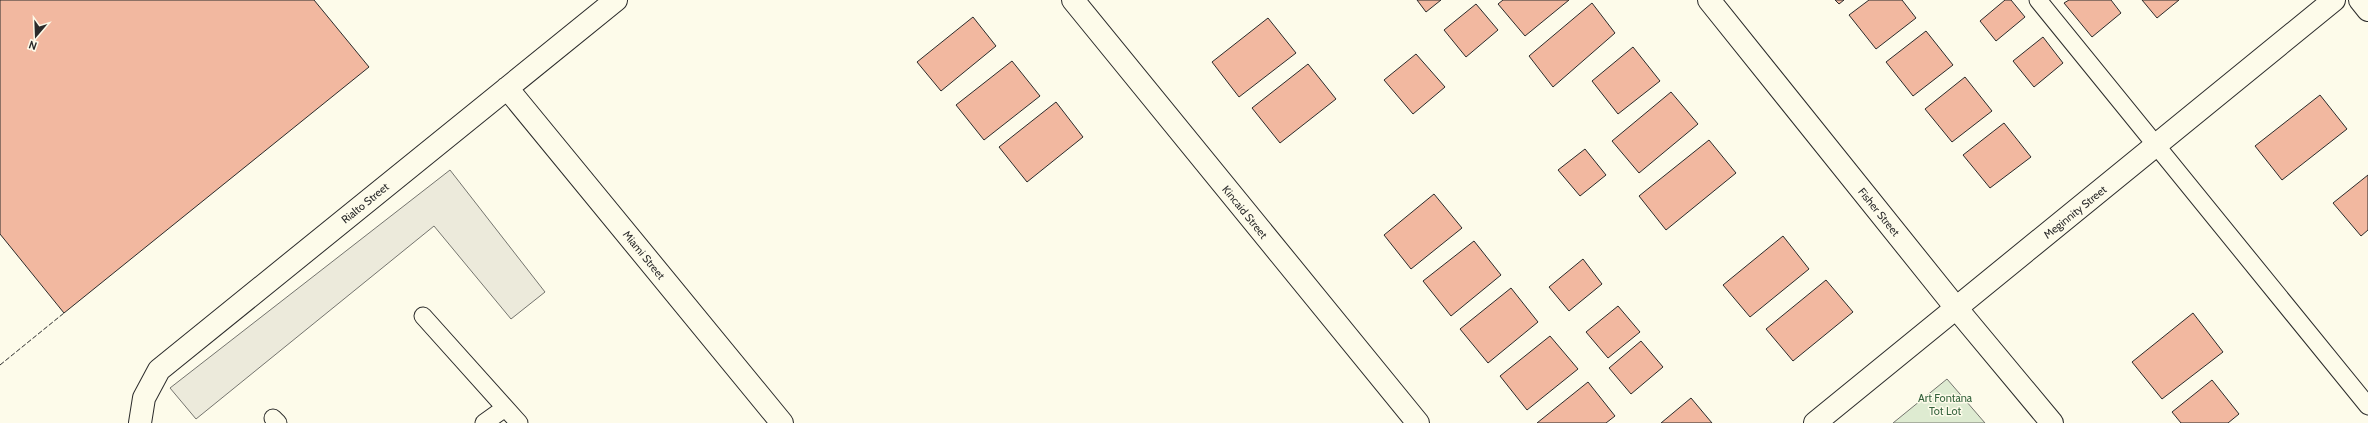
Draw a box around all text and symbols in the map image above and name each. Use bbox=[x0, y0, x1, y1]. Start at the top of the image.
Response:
north arrow bbox=[16, 16, 56, 56]
text: N bbox=[27, 38, 39, 53]
street label: Rialto Street bbox=[338, 179, 392, 226]
street label: Meginnity Street bbox=[2041, 182, 2110, 242]
street label: Kincaid Street bbox=[1219, 183, 1271, 242]
street label: Fisher Street bbox=[1855, 185, 1903, 239]
street label: Miami Street bbox=[620, 228, 668, 283]
park label: Art Fontana Tot Lot bbox=[1918, 391, 1973, 418]

